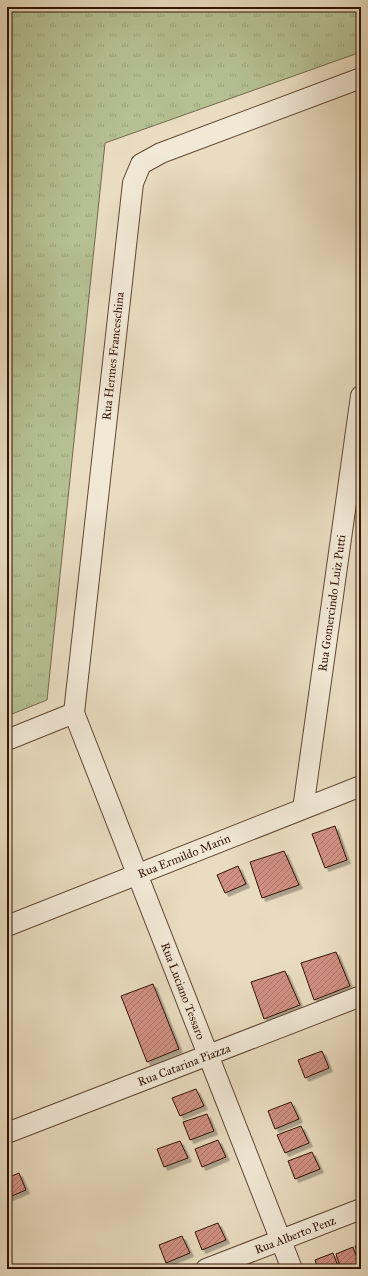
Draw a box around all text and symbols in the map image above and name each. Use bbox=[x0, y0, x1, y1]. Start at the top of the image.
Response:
street label: Rua Hermes Franceschina bbox=[99, 290, 127, 421]
street label: Rua Gomercindo Luiz Putti bbox=[315, 533, 349, 672]
street label: Rua Ermildo Marin bbox=[136, 831, 233, 881]
street label: Rua Luciano Tessaro bbox=[158, 940, 208, 1042]
street label: Rua Catarina Piazza bbox=[136, 1041, 233, 1089]
street label: Rua Alberto Penz bbox=[253, 1213, 338, 1257]

